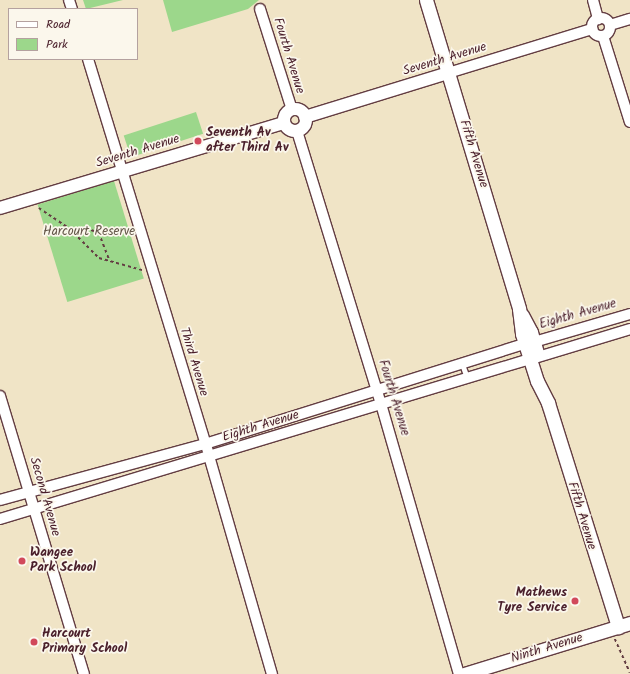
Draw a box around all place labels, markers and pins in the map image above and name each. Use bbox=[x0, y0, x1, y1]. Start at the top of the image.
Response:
place label: Seventh Av after Third Av bbox=[206, 126, 288, 157]
marker: Seventh Av after Third Av bbox=[193, 136, 203, 146]
place label: Wangee Park School bbox=[30, 546, 96, 577]
marker: Wangee Park School bbox=[17, 556, 27, 566]
place label: Mathews Tyre Service bbox=[497, 586, 567, 617]
marker: Mathews Tyre Service bbox=[570, 596, 580, 606]
place label: Harcourt Primary School bbox=[42, 627, 127, 658]
marker: Harcourt Primary School bbox=[29, 637, 39, 647]

